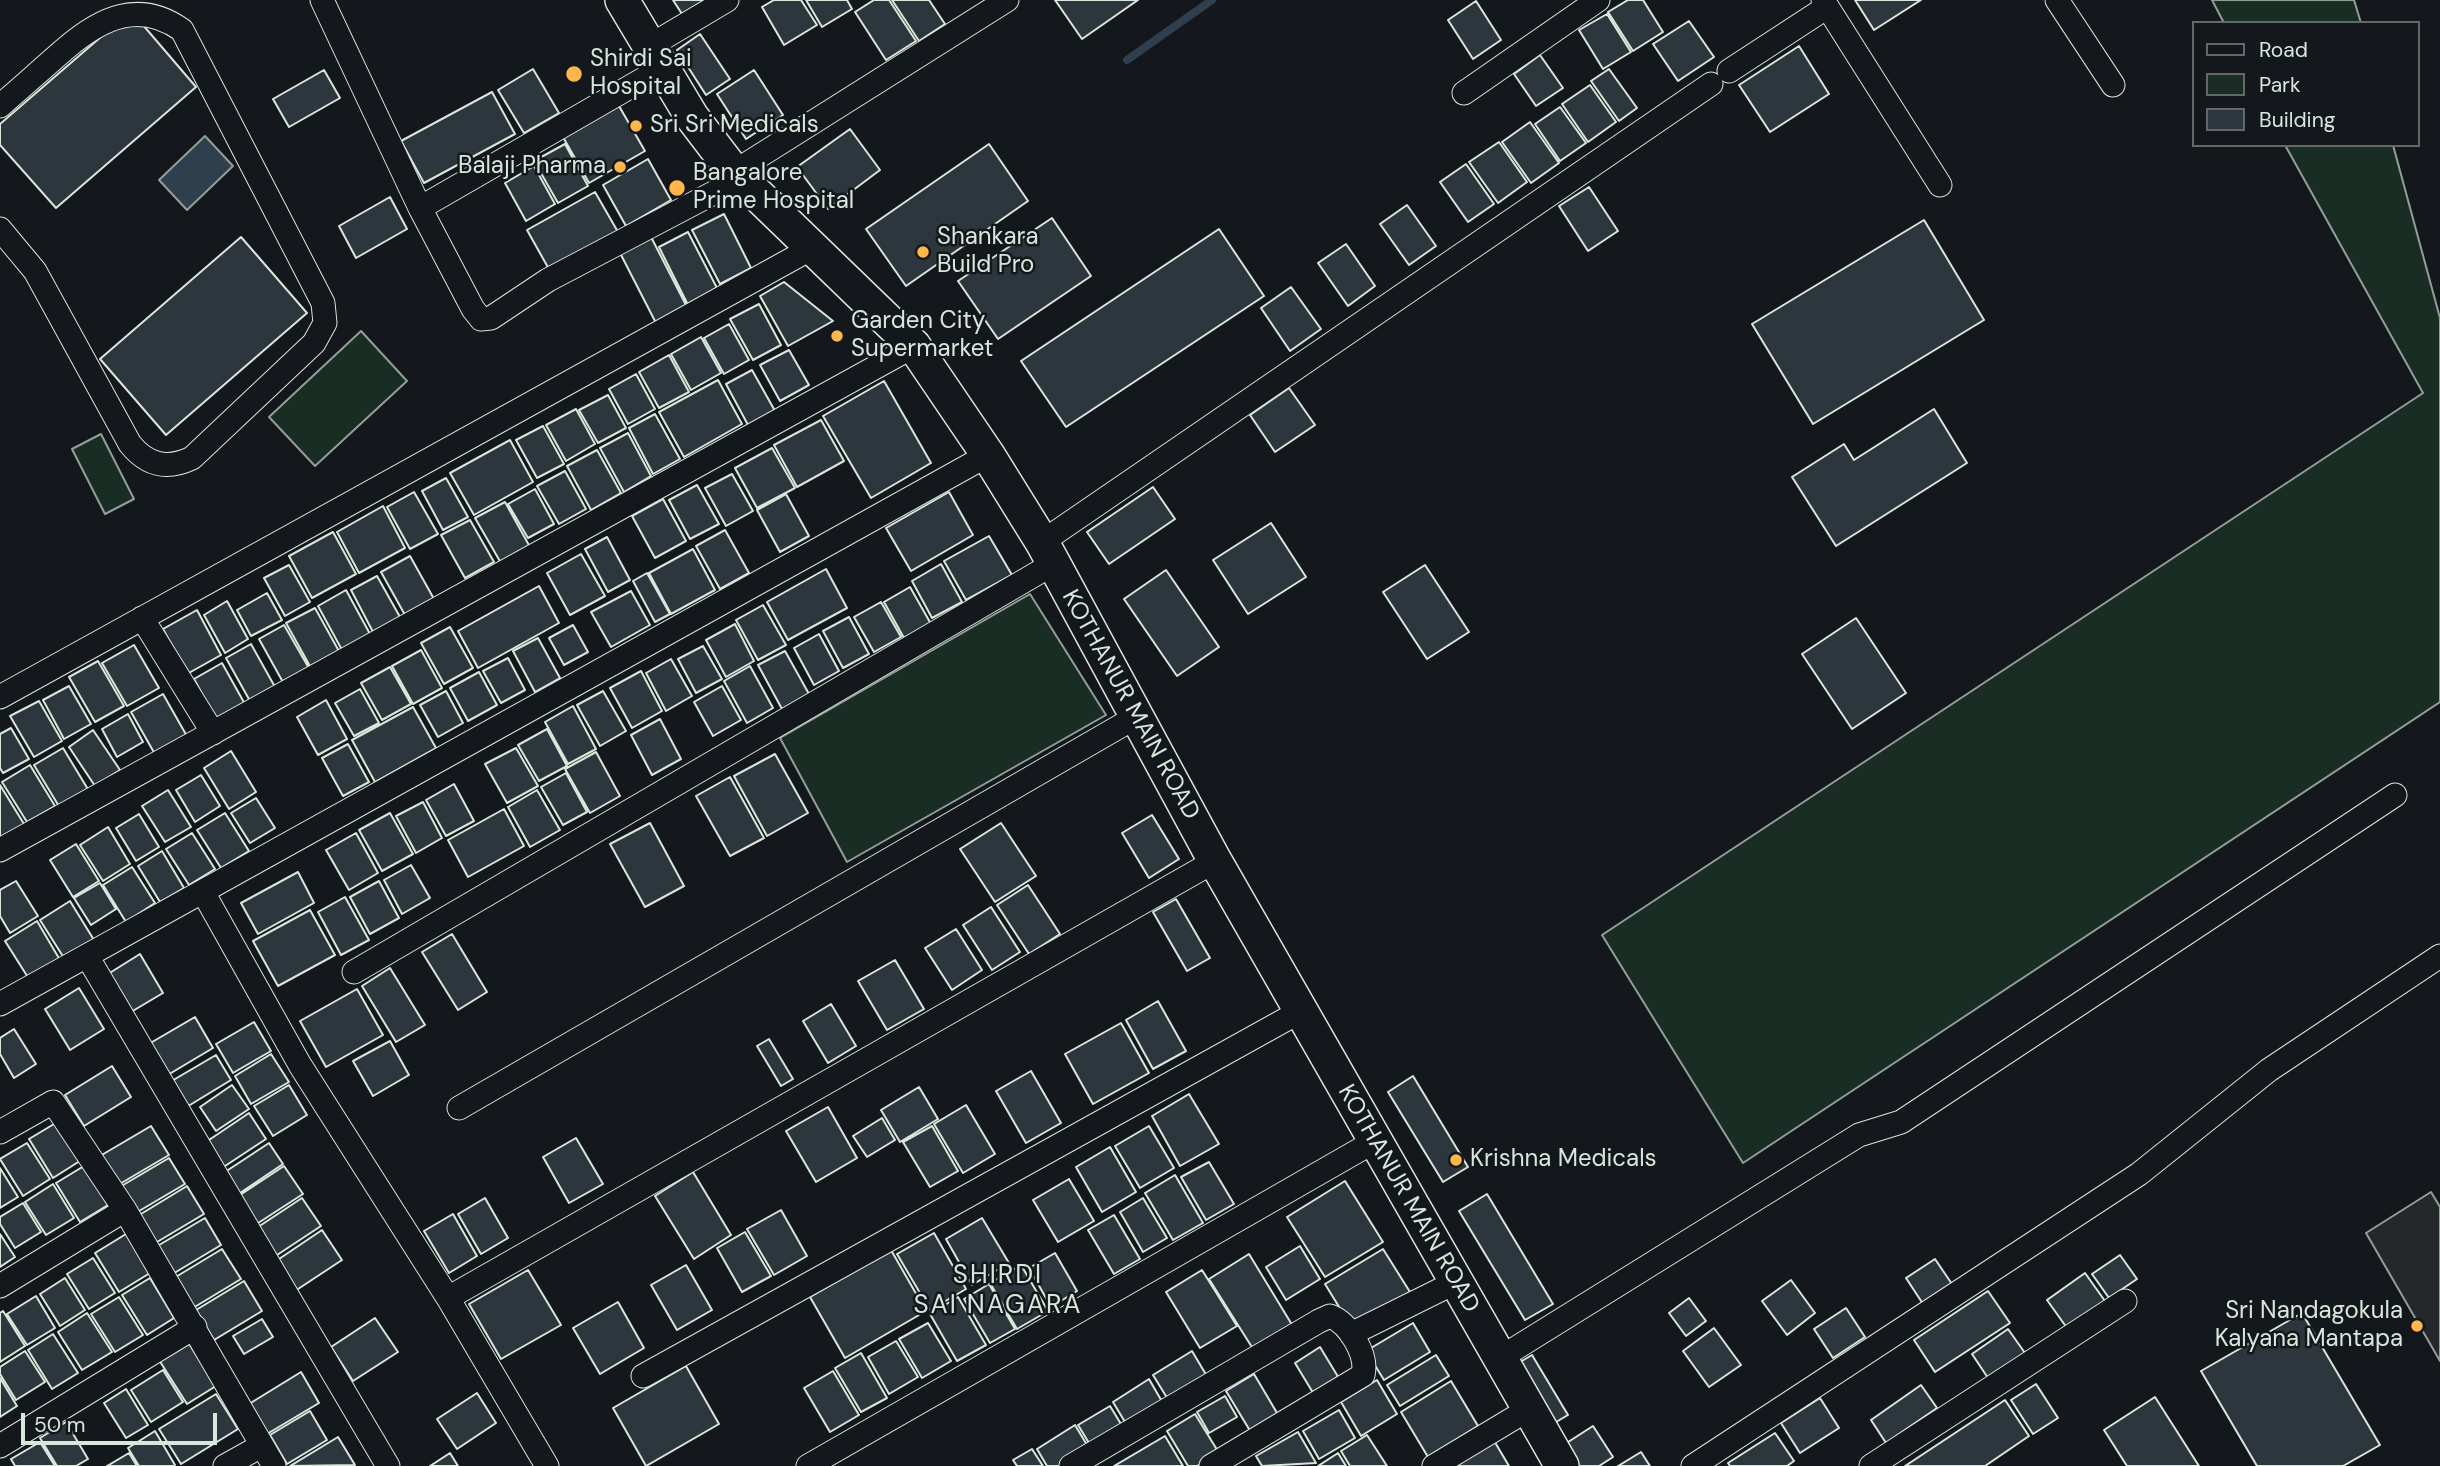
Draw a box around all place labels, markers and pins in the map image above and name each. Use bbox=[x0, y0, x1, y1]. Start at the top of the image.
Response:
place label: Shirdi Sai Hospital bbox=[590, 46, 692, 102]
marker: Shirdi Sai Hospital bbox=[564, 64, 584, 84]
place label: Sri Sri Medicals bbox=[650, 112, 819, 140]
marker: Sri Sri Medicals bbox=[628, 118, 644, 134]
place label: Balaji Pharma bbox=[458, 153, 606, 181]
marker: Balaji Pharma bbox=[612, 159, 628, 175]
place label: Bangalore Prime Hospital bbox=[693, 160, 854, 216]
marker: Bangalore Prime Hospital bbox=[667, 178, 687, 198]
place label: Shankara Build Pro bbox=[937, 224, 1039, 280]
marker: Shankara Build Pro bbox=[915, 244, 931, 260]
place label: Garden City Supermarket bbox=[851, 308, 993, 364]
marker: Garden City Supermarket bbox=[829, 328, 845, 344]
place label: Krishna Medicals bbox=[1470, 1146, 1657, 1174]
marker: Krishna Medicals bbox=[1448, 1152, 1464, 1168]
place label: Sri Nandagokula Kalyana Mantapa bbox=[2215, 1298, 2403, 1354]
marker: Sri Nandagokula Kalyana Mantapa bbox=[2409, 1318, 2425, 1334]

